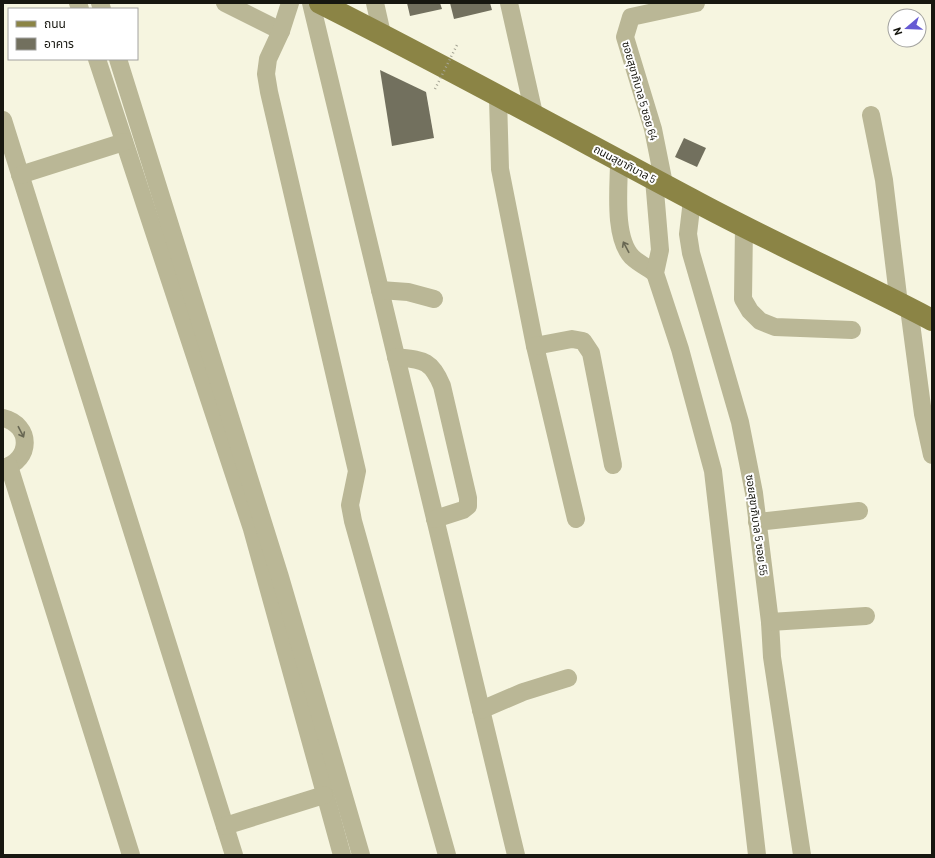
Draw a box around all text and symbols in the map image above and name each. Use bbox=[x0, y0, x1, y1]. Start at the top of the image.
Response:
legend bbox=[8, 8, 138, 60]
north arrow bbox=[887, 8, 927, 48]
text: ถนน bbox=[44, 16, 66, 30]
text: N bbox=[890, 26, 904, 37]
text: อาคาร bbox=[44, 36, 74, 50]
street label: ซอยสุขาภิบาล 5 ซอย 64 bbox=[619, 40, 661, 142]
street label: ถนนสุขาภิบาล 5 bbox=[591, 142, 659, 186]
one-way arrow bbox=[622, 241, 630, 253]
one-way arrow bbox=[18, 426, 26, 438]
street label: ซอยสุขาภิบาล 5 ซอย 55 bbox=[743, 473, 771, 577]

